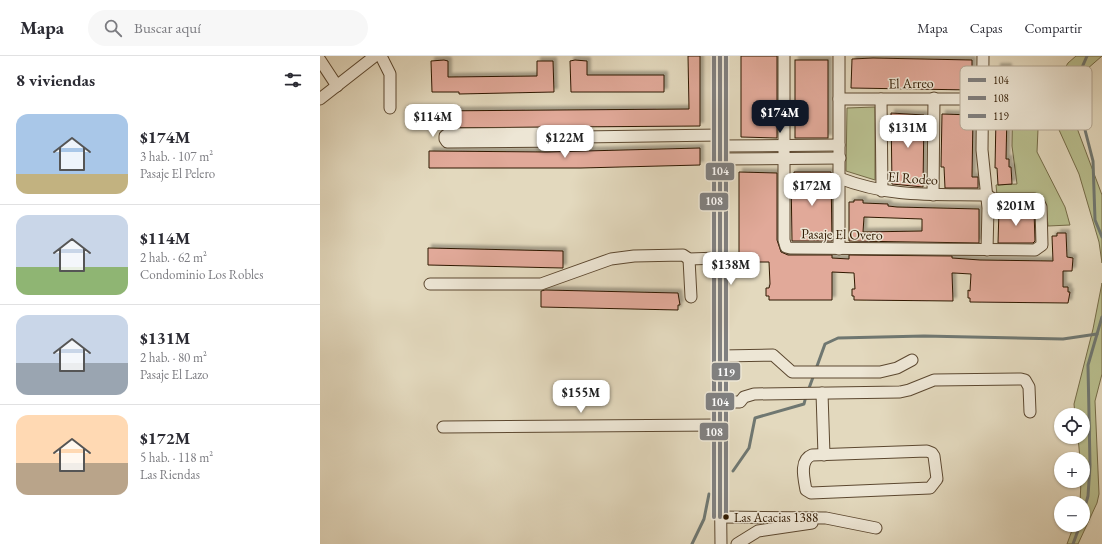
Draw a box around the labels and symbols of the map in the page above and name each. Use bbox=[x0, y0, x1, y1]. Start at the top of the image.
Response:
legend bbox=[960, 66, 1092, 130]
text: 104 bbox=[993, 73, 1010, 87]
street label: El Arreo bbox=[888, 74, 934, 92]
text: 108 bbox=[993, 91, 1009, 105]
pin: $174M bbox=[752, 100, 808, 134]
pin: $114M bbox=[405, 104, 461, 138]
text: 119 bbox=[993, 109, 1010, 123]
pin: $131M bbox=[880, 115, 936, 149]
pin: $122M bbox=[537, 125, 593, 159]
line badge: 104 bbox=[705, 162, 735, 181]
text: 104 bbox=[711, 164, 729, 178]
street label: El Rodeo bbox=[887, 167, 939, 189]
pin: $172M bbox=[784, 173, 840, 207]
line badge: 108 bbox=[699, 192, 729, 211]
pin: $201M bbox=[988, 193, 1044, 227]
text: 108 bbox=[705, 194, 723, 208]
street label: Pasaje El Overo bbox=[801, 224, 883, 244]
pin: $138M bbox=[703, 252, 759, 286]
line badge: 119 bbox=[711, 362, 741, 381]
text: 119 bbox=[717, 365, 735, 379]
pin: $155M bbox=[553, 380, 609, 414]
line badge: 104 bbox=[705, 392, 735, 411]
text: 104 bbox=[711, 395, 729, 409]
line badge: 108 bbox=[699, 422, 729, 441]
text: 108 bbox=[705, 425, 723, 439]
place label: Las Acacias 1388 bbox=[734, 509, 818, 526]
marker: Las Acacias 1388 bbox=[721, 512, 731, 522]

